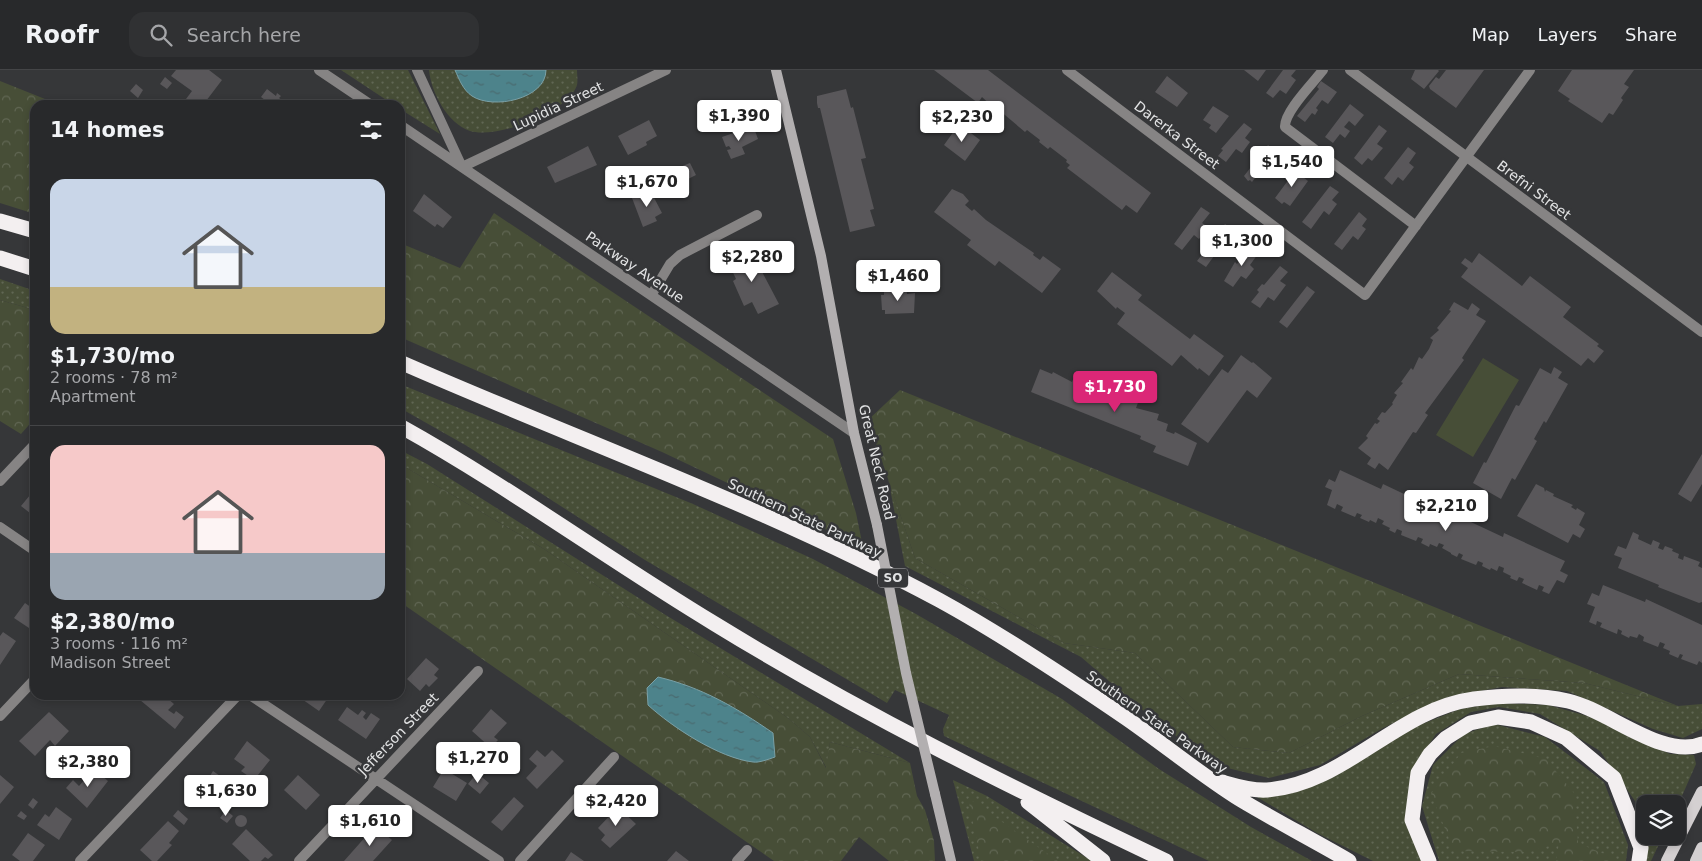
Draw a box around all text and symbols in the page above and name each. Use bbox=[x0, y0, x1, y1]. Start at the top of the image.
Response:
search box bbox=[129, 12, 479, 57]
text: Roofr bbox=[25, 21, 99, 49]
icon: search bbox=[147, 21, 175, 49]
text: Search here bbox=[187, 24, 301, 46]
text: Map bbox=[1471, 24, 1509, 45]
text: Layers bbox=[1537, 24, 1597, 45]
text: Share bbox=[1625, 24, 1677, 45]
street label: Lupidia Street bbox=[510, 78, 606, 134]
street label: Darerka Street bbox=[1131, 98, 1223, 173]
pin: $1,390 bbox=[698, 100, 780, 142]
pin: $2,230 bbox=[921, 100, 1003, 143]
text: $1,390 bbox=[708, 106, 770, 125]
text: $2,230 bbox=[931, 107, 993, 126]
icon: filters bbox=[357, 116, 385, 144]
text: 14 homes bbox=[50, 118, 165, 142]
pin: $1,540 bbox=[1251, 146, 1333, 188]
text: $1,540 bbox=[1261, 152, 1323, 171]
street label: Brefni Street bbox=[1494, 157, 1574, 223]
pin: $1,670 bbox=[606, 166, 688, 208]
text: $1,670 bbox=[616, 172, 678, 191]
icon: home bbox=[173, 212, 263, 302]
pin: $1,300 bbox=[1201, 224, 1283, 267]
street label: Parkway Avenue bbox=[583, 228, 687, 306]
text: $1,300 bbox=[1211, 231, 1273, 250]
pin: $2,280 bbox=[711, 240, 793, 283]
text: $2,280 bbox=[721, 247, 783, 266]
pin: $1,460 bbox=[857, 260, 939, 302]
text: $1,460 bbox=[867, 266, 929, 285]
text: $1,730/mo bbox=[50, 344, 175, 368]
text: 2 rooms · 78 m² bbox=[50, 368, 178, 387]
pin: $1,730 bbox=[1074, 370, 1156, 413]
text: $1,730 bbox=[1084, 377, 1146, 396]
text: Apartment bbox=[50, 387, 136, 406]
street label: Great Neck Road bbox=[856, 403, 898, 521]
street label: Southern State Parkway bbox=[725, 475, 885, 561]
icon: home bbox=[173, 477, 263, 567]
pin: $2,210 bbox=[1405, 490, 1487, 532]
text: $2,210 bbox=[1415, 496, 1477, 515]
road number: SO bbox=[878, 568, 908, 588]
text: $2,380/mo bbox=[50, 610, 175, 634]
text: 3 rooms · 116 m² bbox=[50, 634, 188, 653]
text: Madison Street bbox=[50, 653, 170, 672]
street label: Southern State Parkway bbox=[1084, 667, 1230, 777]
street label: Jefferson Street bbox=[354, 689, 442, 779]
pin: $1,270 bbox=[437, 742, 519, 784]
pin: $2,380 bbox=[47, 746, 129, 788]
text: $1,270 bbox=[447, 748, 509, 767]
text: $2,380 bbox=[57, 752, 119, 771]
pin: $1,630 bbox=[185, 774, 267, 817]
text: $1,630 bbox=[195, 781, 257, 800]
pin: $2,420 bbox=[575, 784, 657, 827]
text: $2,420 bbox=[585, 791, 647, 810]
map controls bbox=[1636, 795, 1686, 845]
button: layers bbox=[1636, 795, 1686, 845]
pin: $1,610 bbox=[329, 804, 411, 847]
text: $1,610 bbox=[339, 811, 401, 830]

